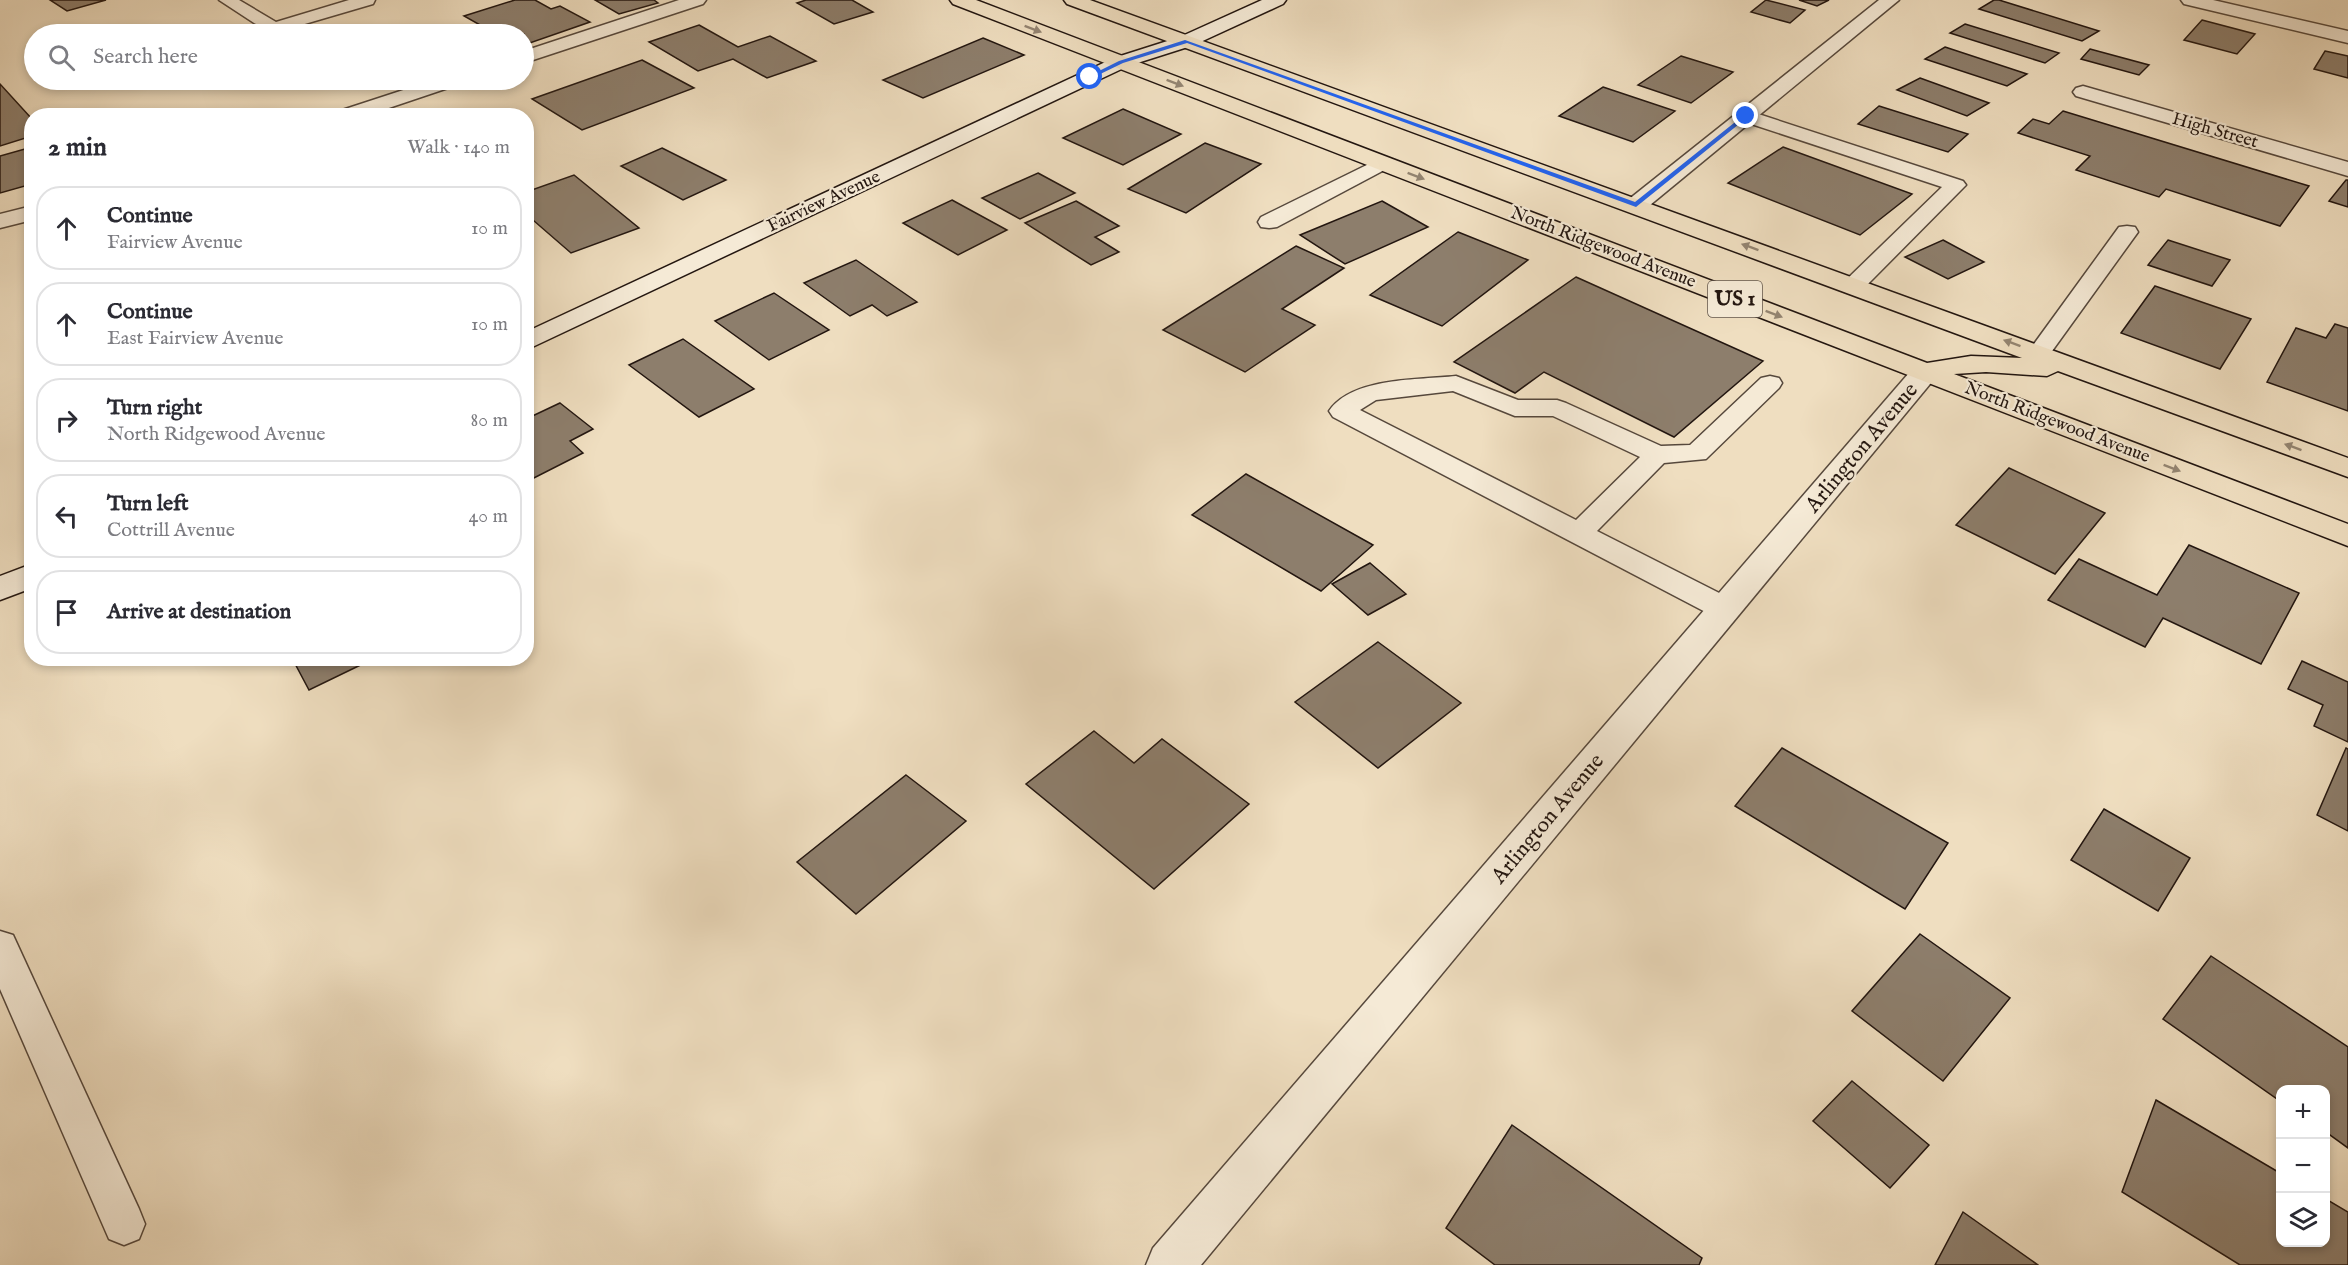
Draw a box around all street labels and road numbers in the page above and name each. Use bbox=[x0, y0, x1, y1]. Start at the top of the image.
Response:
street label: High Street bbox=[2169, 108, 2261, 154]
street label: Fairview Avenue bbox=[764, 166, 884, 238]
street label: North Ridgewood Avenue bbox=[1507, 202, 1699, 294]
road number: US 1 bbox=[1708, 281, 1762, 317]
street label: Arlington Avenue bbox=[1799, 377, 1925, 520]
street label: North Ridgewood Avenue bbox=[1961, 377, 2153, 469]
street label: Arlington Avenue bbox=[1485, 748, 1611, 891]

